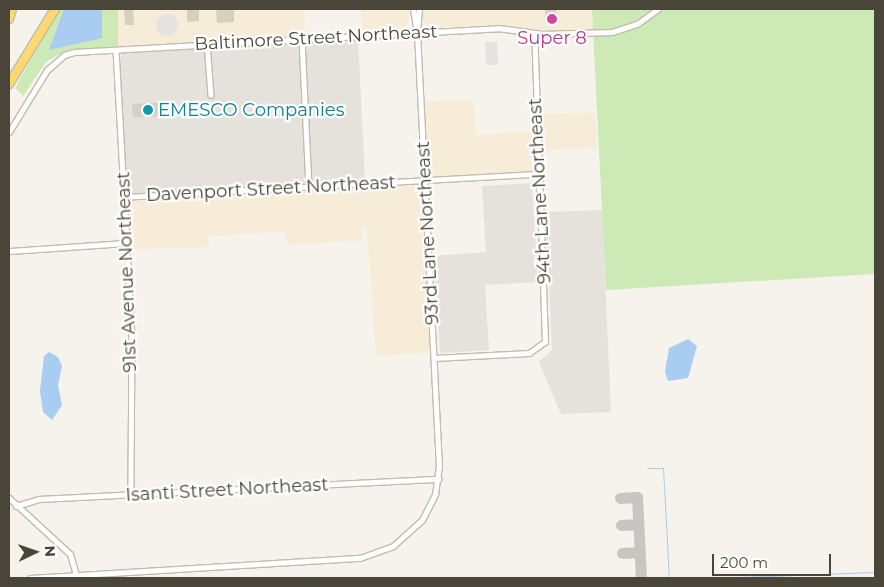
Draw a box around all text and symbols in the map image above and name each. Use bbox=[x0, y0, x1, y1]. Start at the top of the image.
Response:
marker: Super 8 bbox=[546, 13, 558, 25]
street label: Baltimore Street Northeast bbox=[194, 21, 438, 55]
place label: Super 8 bbox=[517, 27, 587, 49]
street label: 94th Lane Northeast bbox=[524, 97, 556, 285]
place label: EMESCO Companies bbox=[158, 99, 344, 121]
marker: EMESCO Companies bbox=[142, 104, 154, 116]
street label: 93rd Lane Northeast bbox=[412, 141, 444, 325]
street label: 91st Avenue Northeast bbox=[113, 171, 141, 373]
street label: Davenport Street Northeast bbox=[146, 172, 396, 206]
street label: Isanti Street Northeast bbox=[125, 474, 329, 506]
north arrow bbox=[10, 527, 60, 577]
scale bar bbox=[714, 544, 833, 576]
text: N bbox=[41, 545, 59, 557]
text: 200 m bbox=[720, 553, 768, 572]

